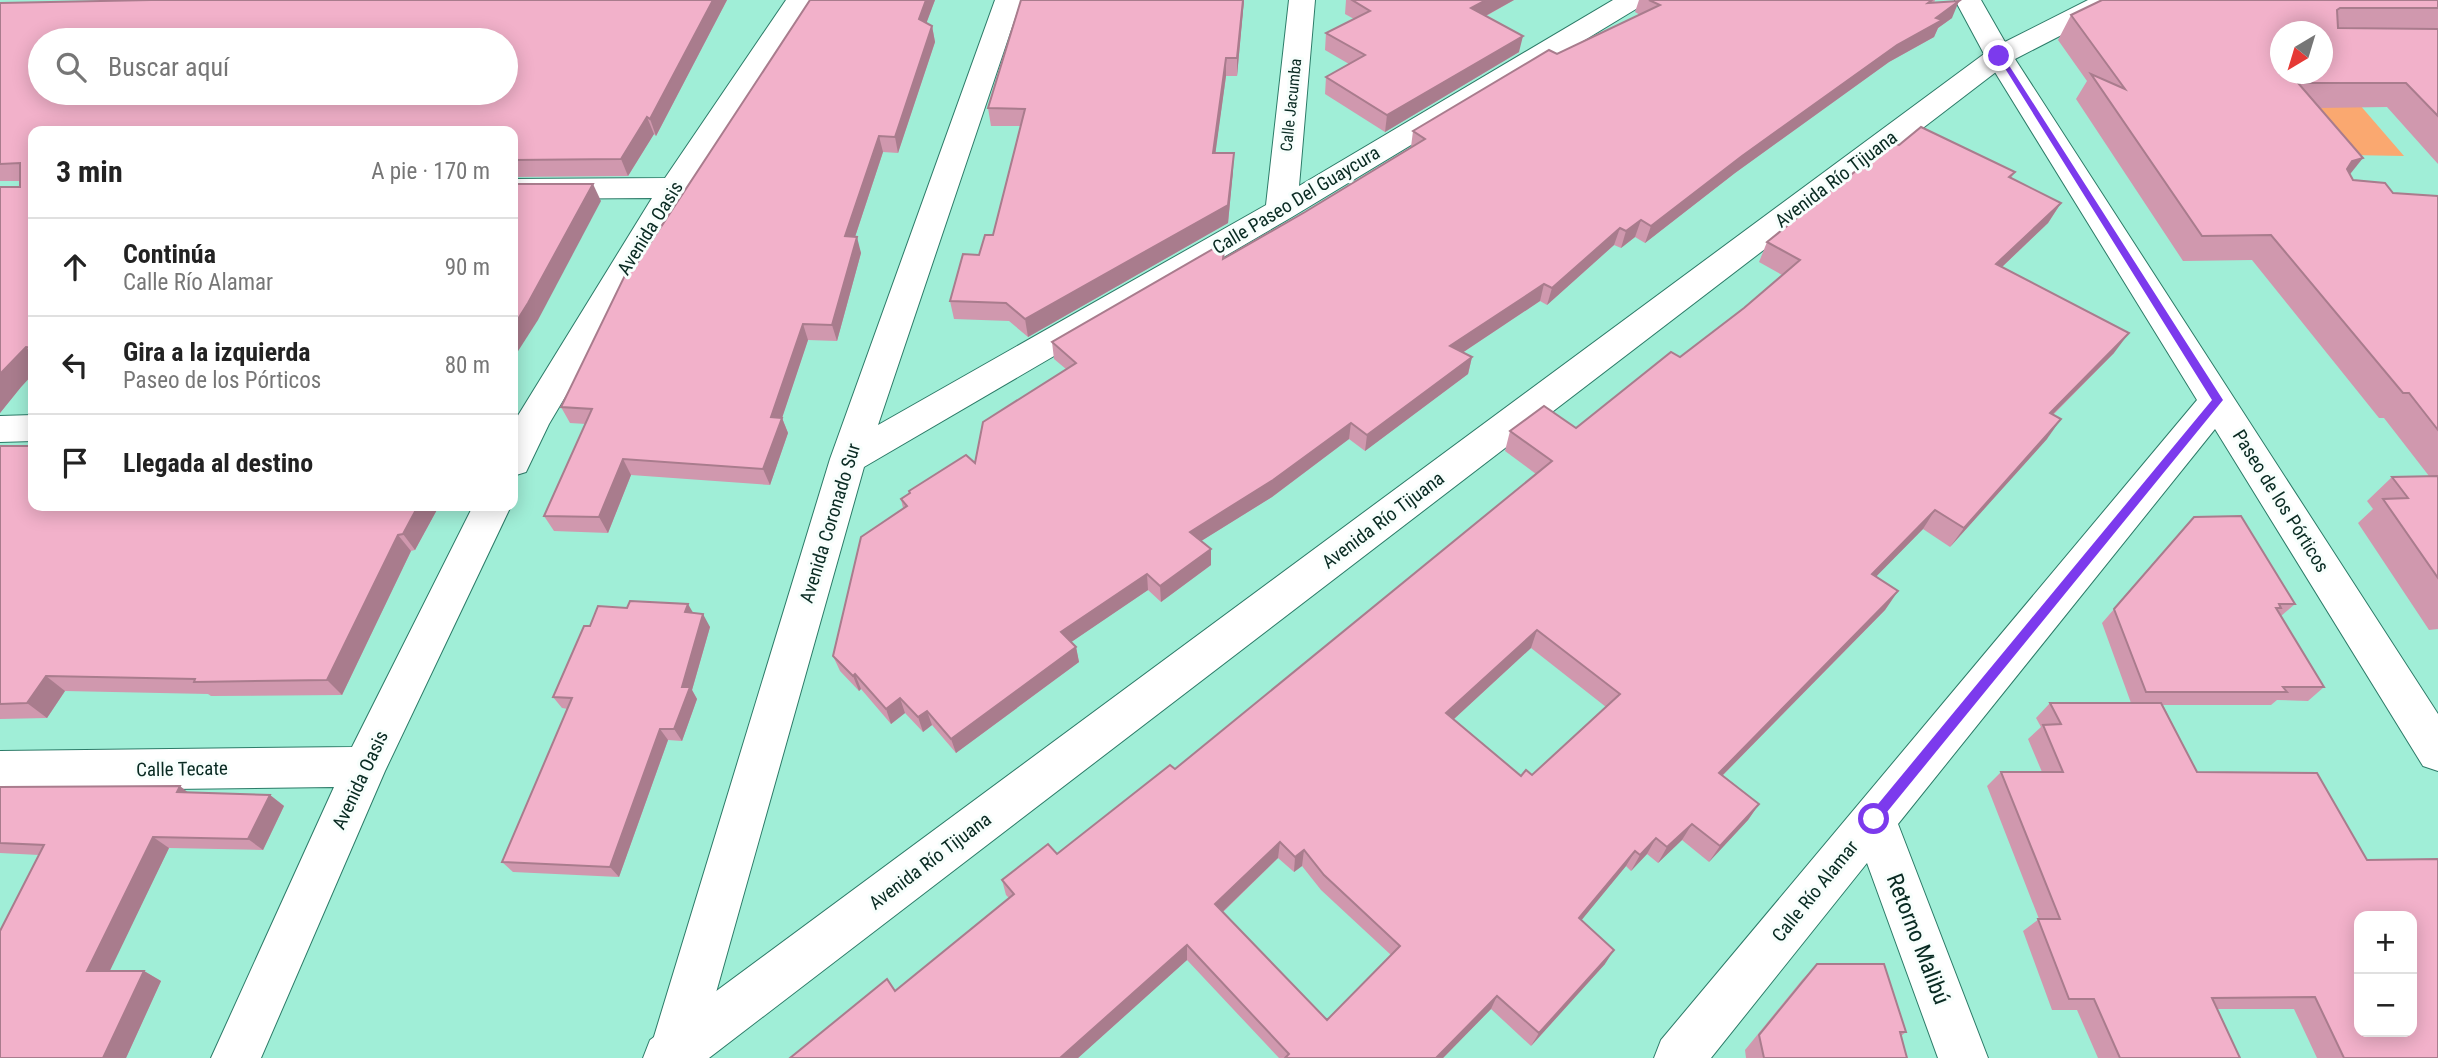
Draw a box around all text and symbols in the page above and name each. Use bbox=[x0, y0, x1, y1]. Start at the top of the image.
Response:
north arrow bbox=[2270, 21, 2333, 84]
search box bbox=[28, 28, 518, 105]
route end bbox=[1983, 40, 2014, 71]
icon: search bbox=[52, 48, 90, 86]
text: Buscar aquí bbox=[108, 52, 229, 82]
street label: Calle Jacumba bbox=[1277, 58, 1305, 152]
street label: Avenida Río Tijuana bbox=[1770, 126, 1902, 232]
street label: Calle Paseo Del Guaycura bbox=[1208, 141, 1384, 259]
text: 3 min bbox=[56, 154, 123, 189]
text: A pie · 170 m bbox=[371, 158, 490, 185]
street label: Avenida Oasis bbox=[612, 177, 688, 279]
text: Continúa bbox=[123, 239, 216, 269]
icon: ahead bbox=[56, 248, 94, 286]
text: 90 m bbox=[445, 254, 490, 281]
text: Calle Río Alamar bbox=[123, 269, 273, 296]
text: Gira a la izquierda bbox=[123, 337, 311, 367]
icon: left bbox=[56, 346, 94, 384]
text: 80 m bbox=[445, 352, 490, 379]
text: Paseo de los Pórticos bbox=[123, 367, 321, 394]
street label: Paseo de los Pórticos bbox=[2228, 425, 2334, 577]
street label: Avenida Coronado Sur bbox=[795, 440, 865, 606]
icon: arrive bbox=[56, 444, 94, 482]
text: Llegada al destino bbox=[123, 448, 313, 478]
street label: Avenida Río Tijuana bbox=[1317, 467, 1449, 573]
street label: Avenida Oasis bbox=[327, 727, 393, 833]
street label: Calle Tecate bbox=[136, 757, 228, 781]
route start bbox=[1858, 803, 1889, 834]
street label: Avenida Río Tijuana bbox=[864, 808, 996, 914]
street label: Calle Río Alamar bbox=[1767, 835, 1863, 946]
street label: Retorno Malibú bbox=[1881, 870, 1955, 1008]
map controls bbox=[2354, 911, 2417, 1037]
button: + bbox=[2354, 911, 2417, 974]
button: − bbox=[2354, 974, 2417, 1037]

